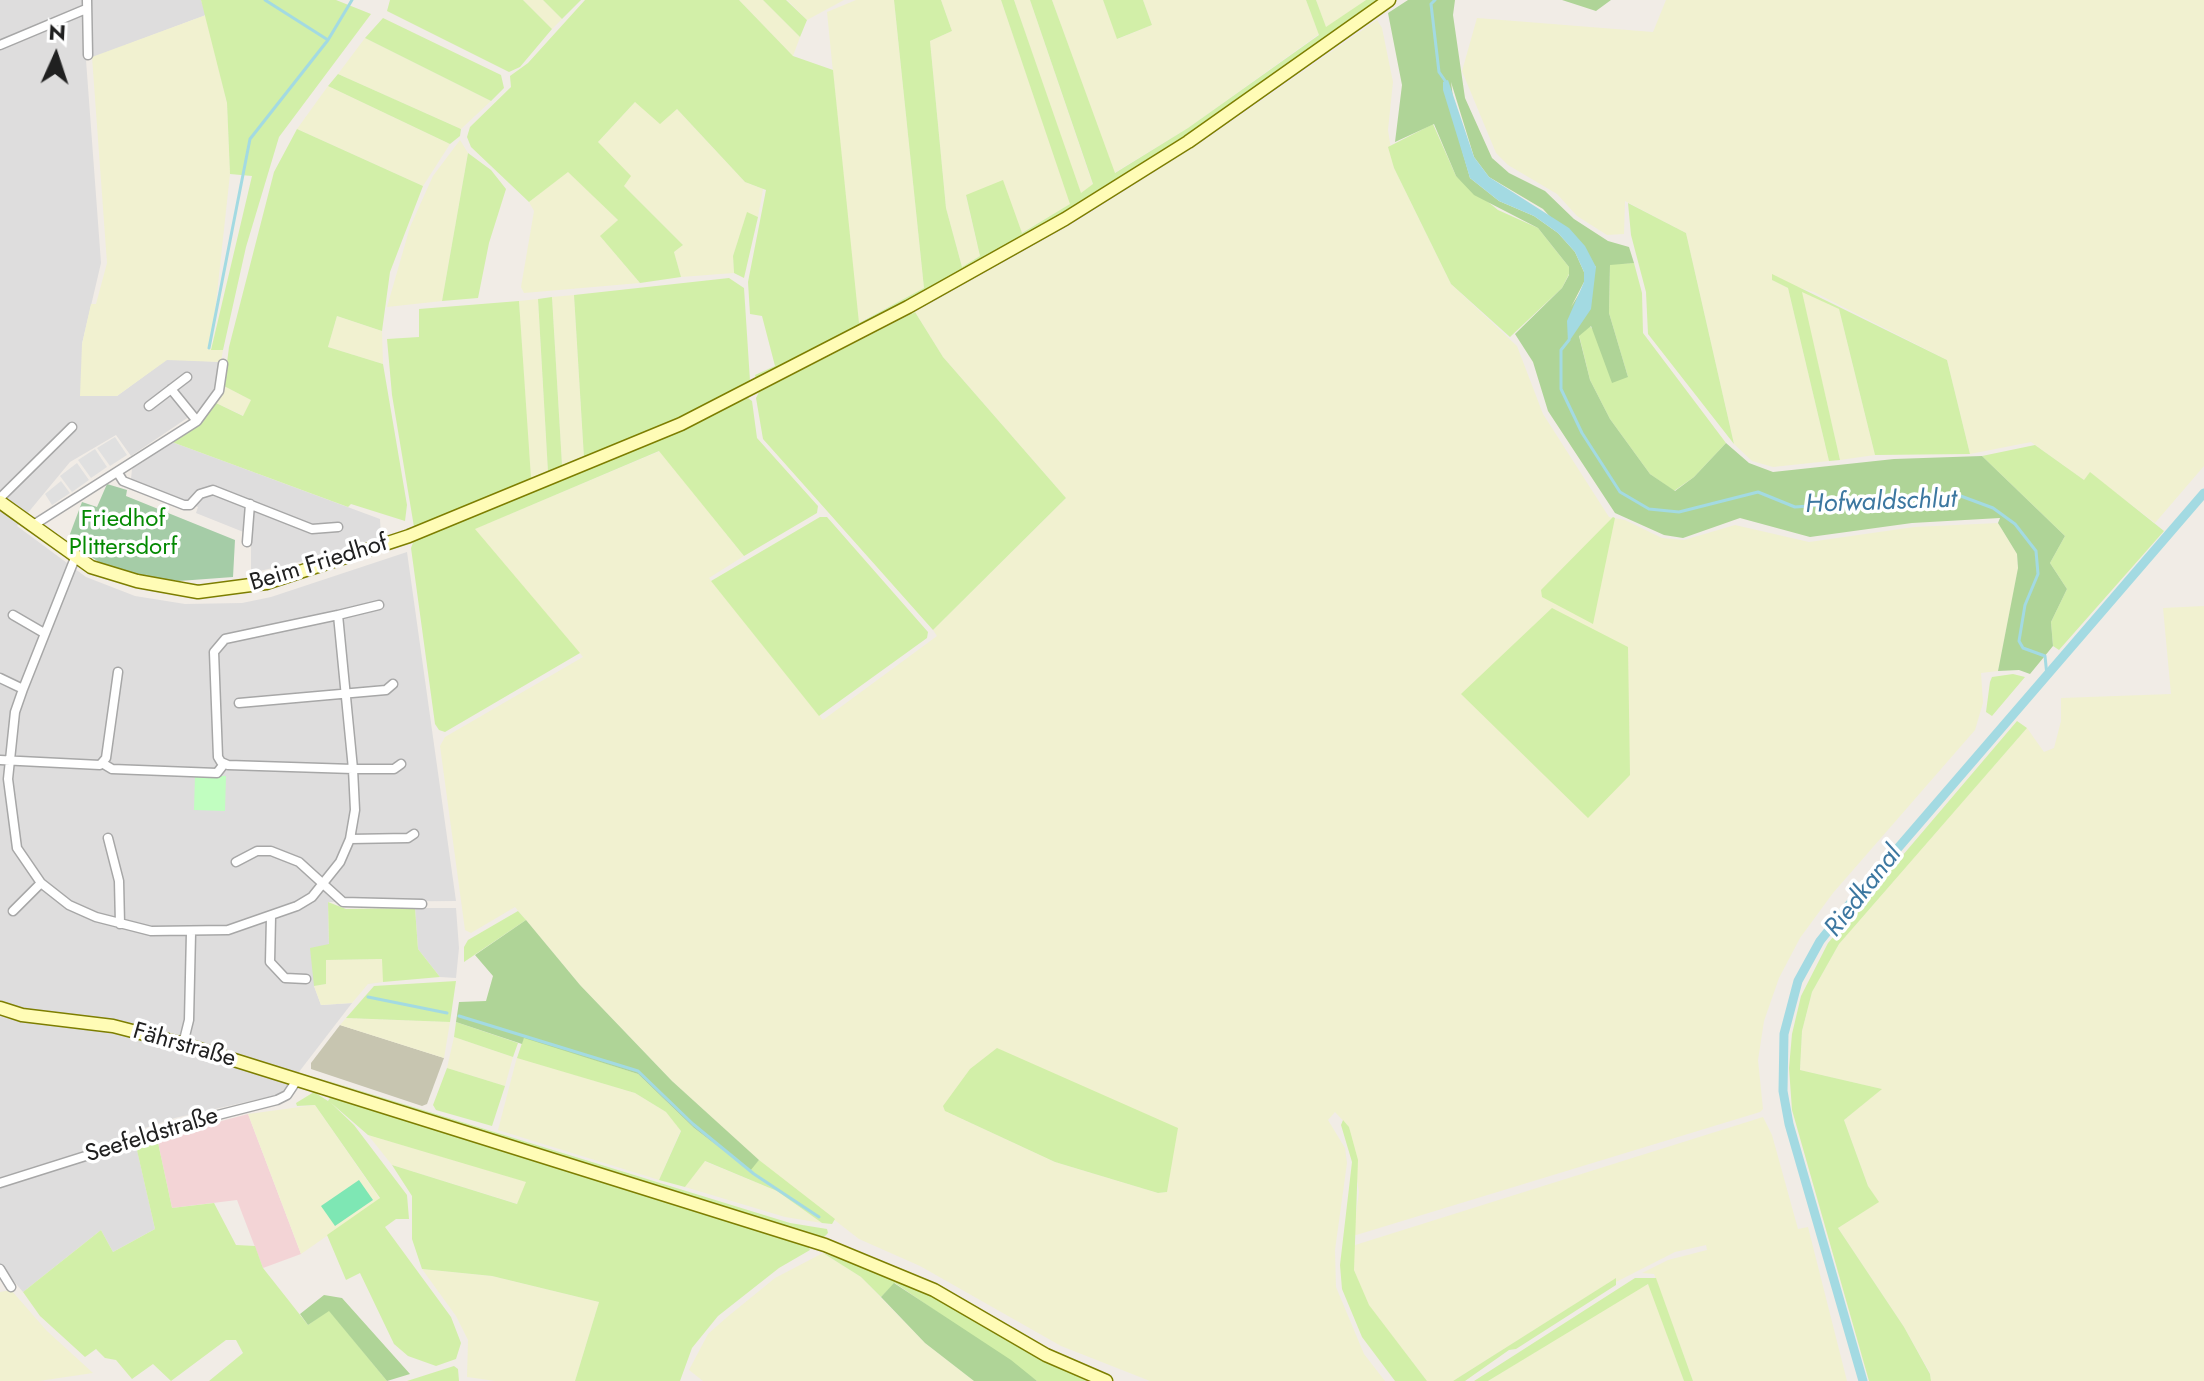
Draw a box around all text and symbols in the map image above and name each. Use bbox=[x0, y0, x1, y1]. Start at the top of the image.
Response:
north arrow bbox=[16, 16, 96, 96]
text: N bbox=[48, 16, 67, 48]
water label: Hofwaldschlut bbox=[1805, 485, 1957, 521]
park label: Friedhof Plittersdorf bbox=[69, 506, 177, 562]
street label: Beim Friedhof bbox=[247, 529, 391, 599]
water label: Riedkanal bbox=[1819, 840, 1909, 944]
street label: Fährstraße bbox=[129, 1018, 239, 1074]
street label: Seefeldstraße bbox=[82, 1102, 222, 1170]

